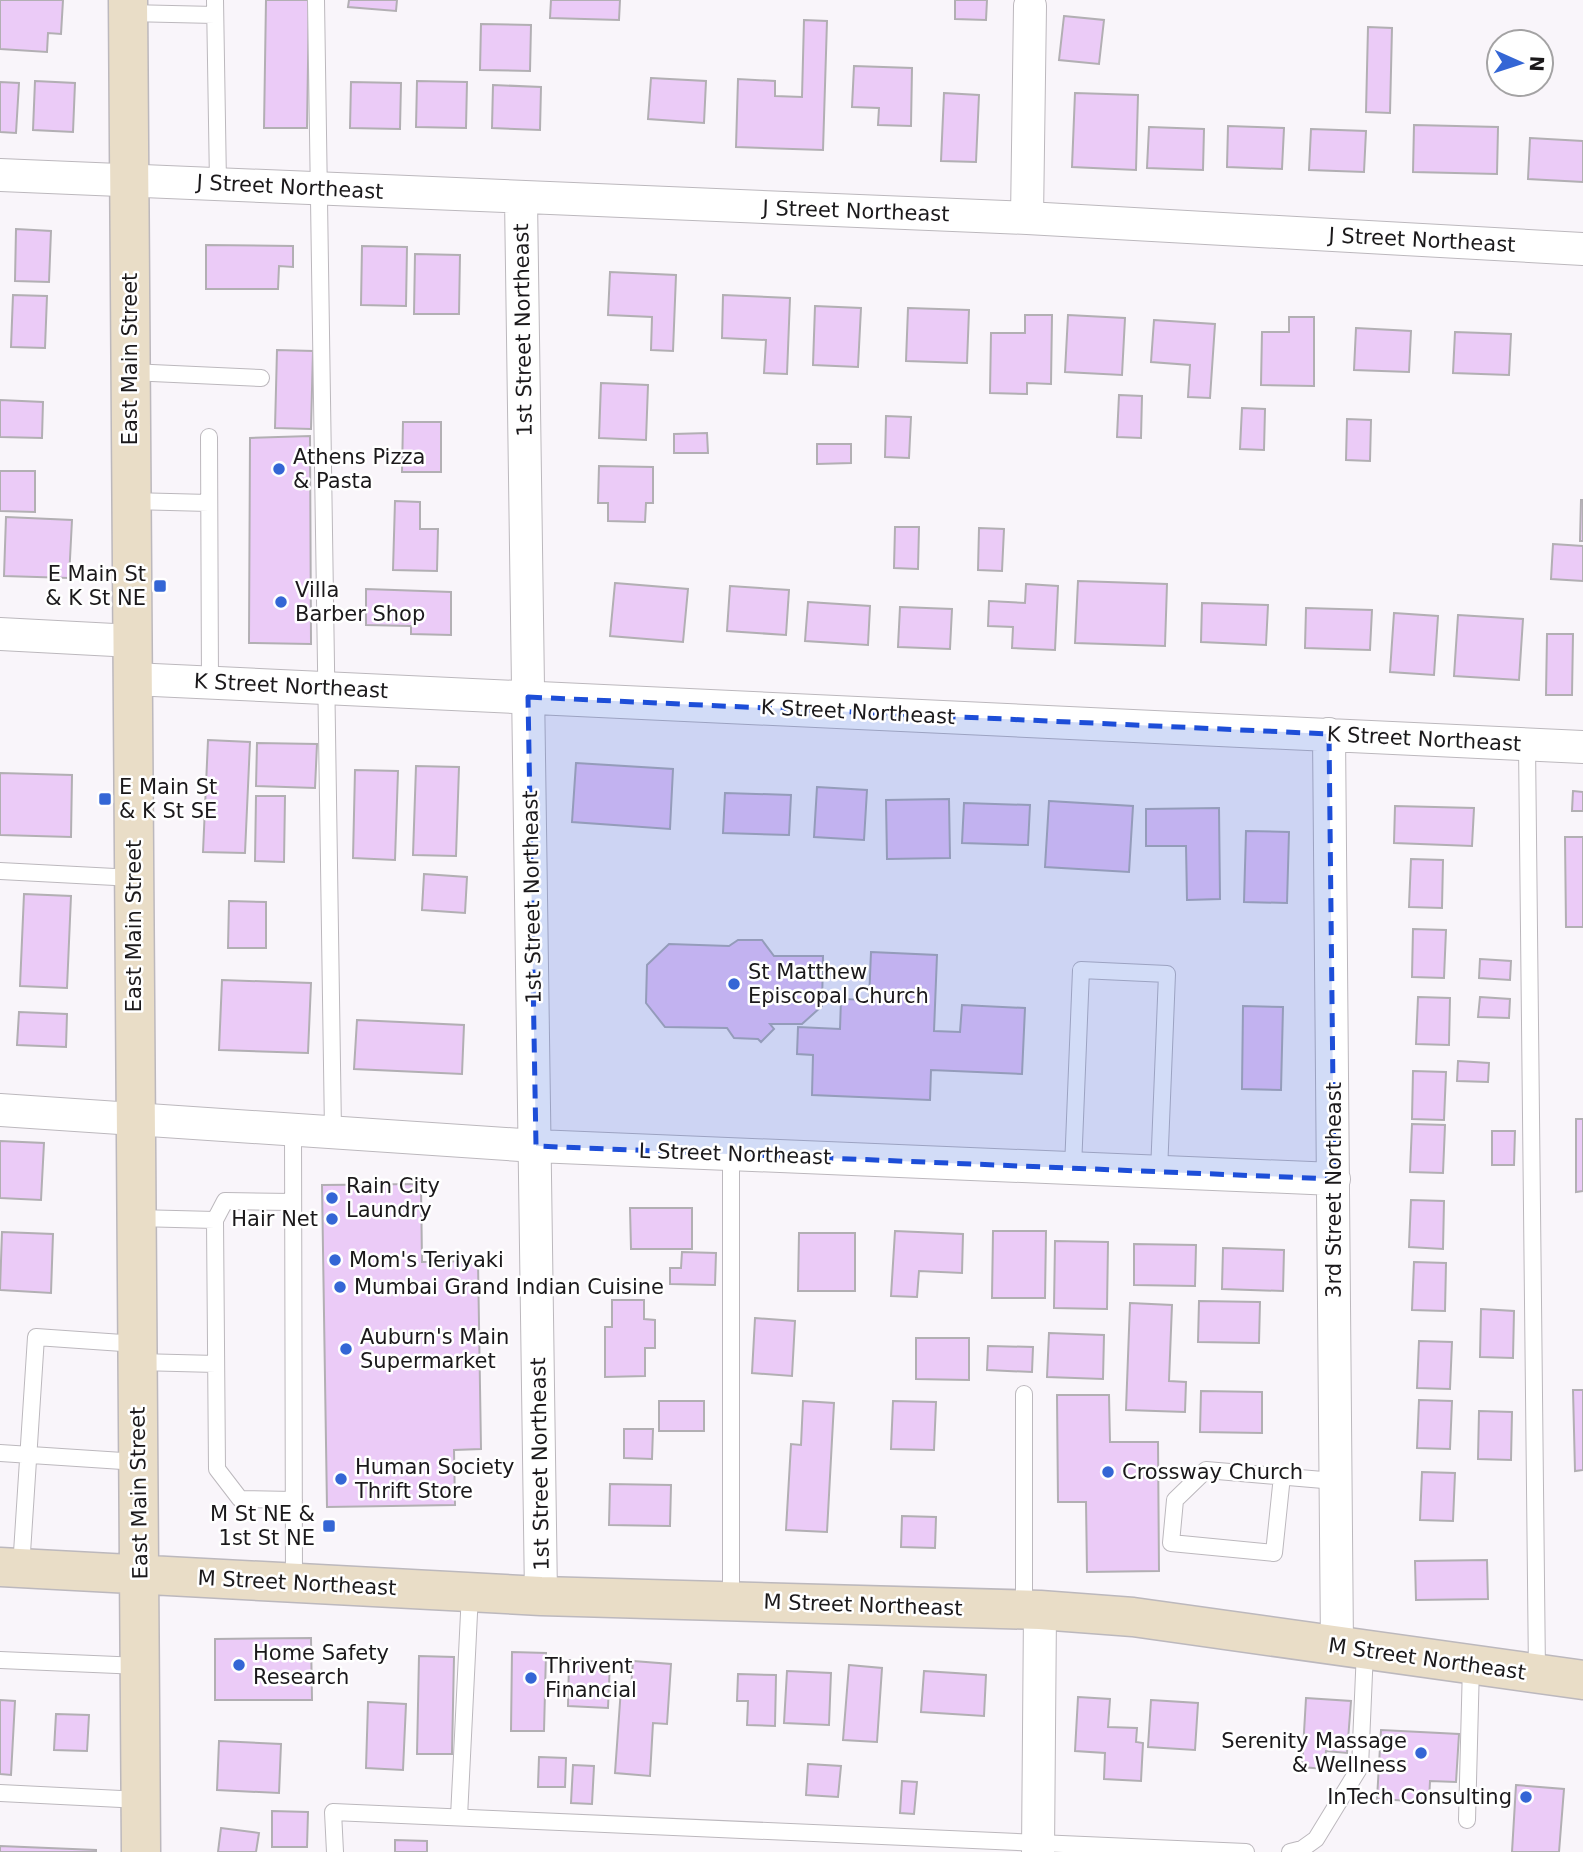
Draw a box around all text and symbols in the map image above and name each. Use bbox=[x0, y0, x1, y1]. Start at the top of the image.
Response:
north arrow bbox=[1485, 28, 1555, 98]
text: N bbox=[1526, 55, 1548, 72]
street label: J Street Northeast bbox=[194, 170, 384, 204]
street label: J Street Northeast bbox=[760, 196, 950, 226]
street label: 1st Street Northeast bbox=[509, 223, 537, 437]
street label: J Street Northeast bbox=[1326, 223, 1516, 257]
street label: East Main Street bbox=[118, 273, 142, 445]
place label: Athens Pizza & Pasta bbox=[293, 445, 425, 493]
marker: Athens Pizza & Pasta bbox=[271, 461, 287, 477]
place label: E Main St & K St NE bbox=[45, 562, 146, 610]
marker: E Main St & K St NE bbox=[152, 578, 168, 594]
place label: Villa Barber Shop bbox=[295, 578, 425, 626]
marker: Villa Barber Shop bbox=[273, 594, 289, 610]
street label: K Street Northeast bbox=[193, 669, 389, 703]
street label: K Street Northeast bbox=[760, 695, 956, 729]
street label: K Street Northeast bbox=[1326, 722, 1522, 756]
place label: E Main St & K St SE bbox=[119, 775, 217, 823]
street label: 1st Street Northeast bbox=[518, 790, 546, 1004]
marker: E Main St & K St SE bbox=[97, 791, 113, 807]
street label: East Main Street bbox=[122, 840, 146, 1012]
place label: St Matthew Episcopal Church bbox=[748, 960, 929, 1008]
marker: St Matthew Episcopal Church bbox=[726, 976, 742, 992]
street label: 3rd Street Northeast bbox=[1322, 1082, 1346, 1298]
street label: L Street Northeast bbox=[638, 1139, 832, 1169]
place label: Rain City Laundry bbox=[346, 1174, 440, 1222]
marker: Rain City Laundry bbox=[324, 1190, 340, 1206]
place label: Hair Net bbox=[231, 1207, 318, 1231]
marker: Hair Net bbox=[324, 1211, 340, 1227]
place label: Mom's Teriyaki bbox=[349, 1248, 504, 1272]
marker: Mom's Teriyaki bbox=[327, 1252, 343, 1268]
place label: Mumbai Grand Indian Cuisine bbox=[354, 1275, 664, 1299]
marker: Mumbai Grand Indian Cuisine bbox=[332, 1279, 348, 1295]
place label: Auburn's Main Supermarket bbox=[360, 1325, 509, 1373]
marker: Auburn's Main Supermarket bbox=[338, 1341, 354, 1357]
street label: 1st Street Northeast bbox=[526, 1357, 554, 1571]
street label: East Main Street bbox=[125, 1406, 153, 1580]
place label: Human Society Thrift Store bbox=[354, 1455, 515, 1503]
place label: Crossway Church bbox=[1122, 1460, 1303, 1484]
marker: Crossway Church bbox=[1100, 1464, 1116, 1480]
marker: Human Society Thrift Store bbox=[333, 1471, 349, 1487]
place label: M St NE & 1st St NE bbox=[210, 1502, 315, 1550]
marker: M St NE & 1st St NE bbox=[321, 1518, 337, 1534]
street label: M Street Northeast bbox=[197, 1566, 397, 1600]
street label: M Street Northeast bbox=[763, 1590, 963, 1620]
street label: M Street Northeast bbox=[1327, 1633, 1527, 1685]
place label: Home Safety Research bbox=[253, 1641, 389, 1689]
place label: Thrivent Financial bbox=[544, 1654, 637, 1702]
marker: Home Safety Research bbox=[231, 1657, 247, 1673]
marker: Thrivent Financial bbox=[523, 1670, 539, 1686]
place label: Serenity Massage & Wellness bbox=[1221, 1729, 1407, 1777]
marker: Serenity Massage & Wellness bbox=[1413, 1745, 1429, 1761]
place label: InTech Consulting bbox=[1327, 1785, 1512, 1809]
marker: InTech Consulting bbox=[1518, 1789, 1534, 1805]

